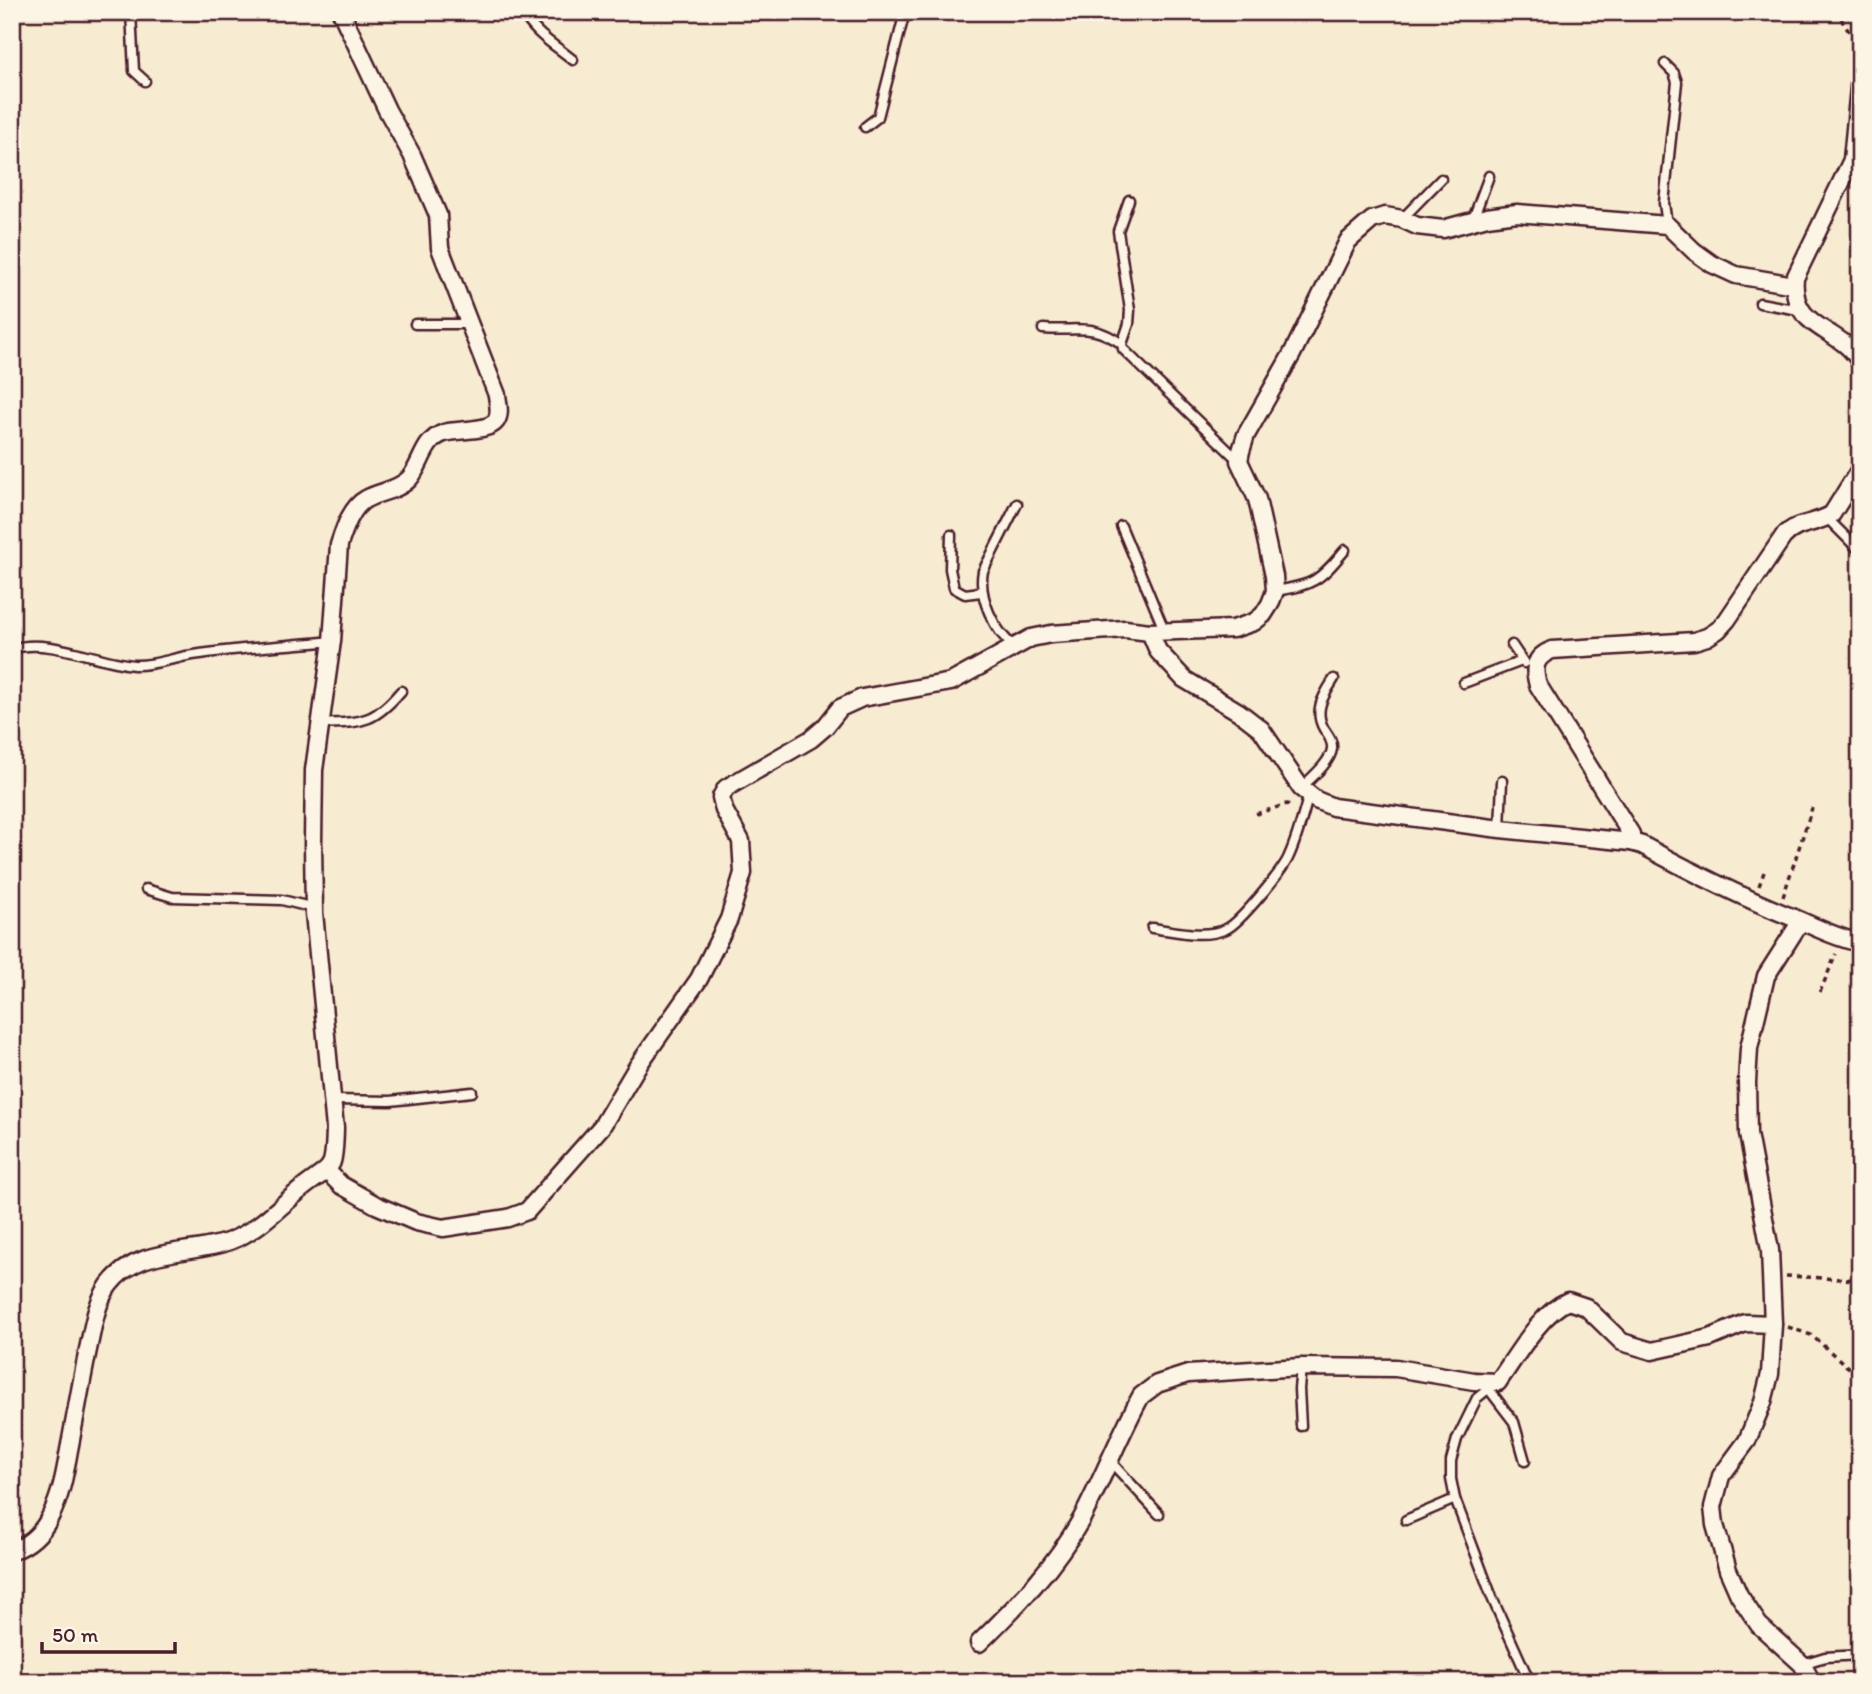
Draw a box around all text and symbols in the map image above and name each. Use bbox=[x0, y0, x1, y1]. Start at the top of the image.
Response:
scale bar bbox=[42, 1610, 175, 1654]
text: 50 m bbox=[52, 1622, 99, 1647]

